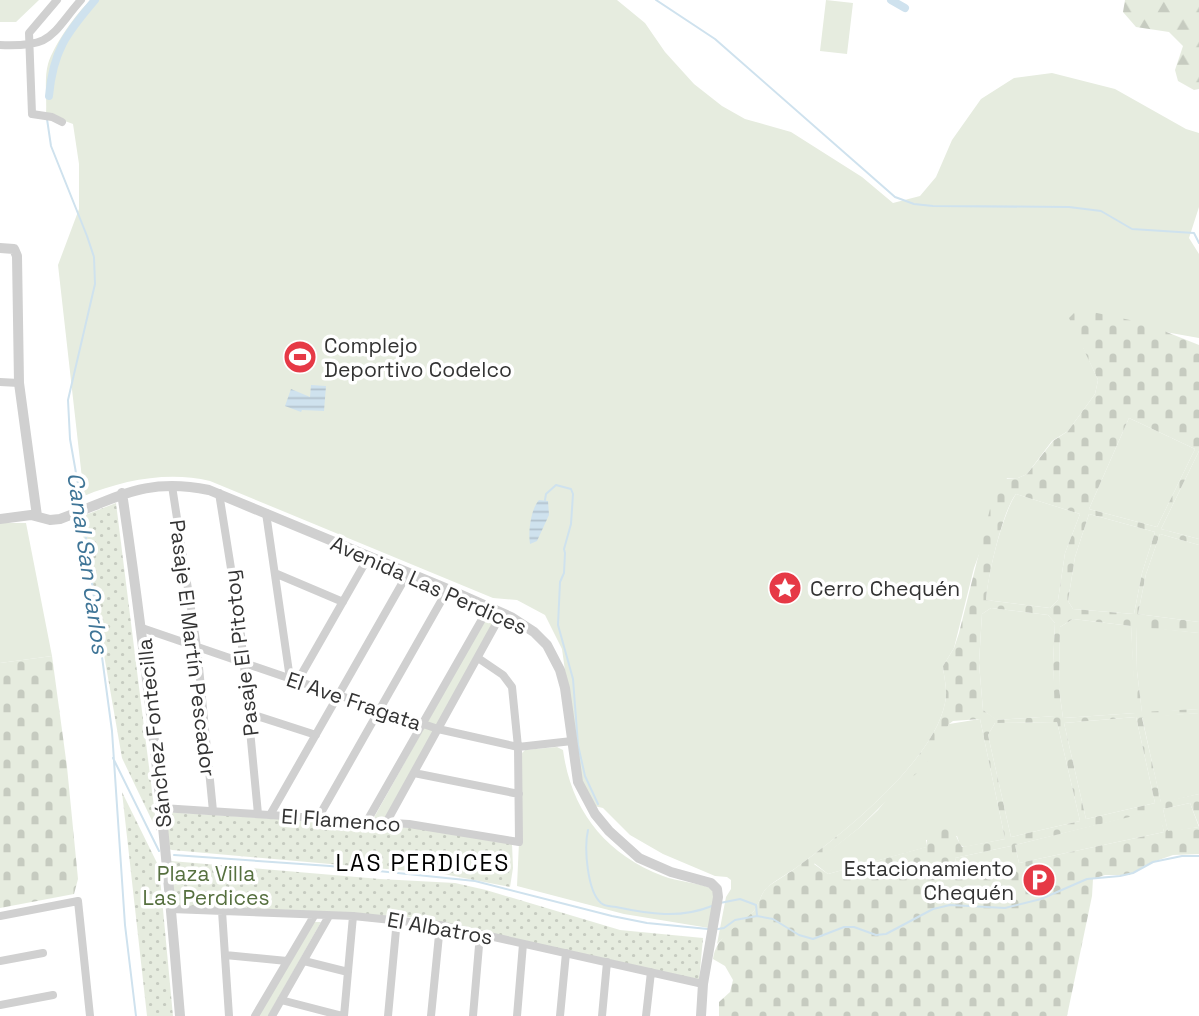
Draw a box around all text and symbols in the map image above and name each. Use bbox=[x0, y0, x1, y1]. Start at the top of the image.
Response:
place label: Complejo Deportivo Codelco bbox=[324, 332, 512, 383]
sports icon: Complejo Deportivo Codelco bbox=[281, 338, 319, 376]
water label: Canal San Carlos bbox=[60, 470, 116, 656]
street label: Pasaje El Martín Pescador bbox=[164, 518, 222, 778]
street label: Avenida Las Perdices bbox=[327, 530, 531, 640]
street label: Pasaje El Pitotoy bbox=[217, 568, 265, 738]
place icon: Cerro Chequén bbox=[766, 569, 804, 607]
place label: Cerro Chequén bbox=[810, 575, 960, 602]
street label: Sánchez Fontecilla bbox=[131, 637, 177, 829]
street label: El Ave Fragata bbox=[283, 665, 425, 737]
street label: El Flamenco bbox=[280, 802, 402, 838]
district label: LAS PERDICES bbox=[336, 848, 510, 878]
place label: Estacionamiento Chequén bbox=[844, 855, 1014, 906]
park label: Plaza Villa Las Perdices bbox=[143, 860, 269, 911]
parking icon: Estacionamiento Chequén bbox=[1020, 861, 1058, 899]
street label: El Albatros bbox=[385, 905, 495, 951]

